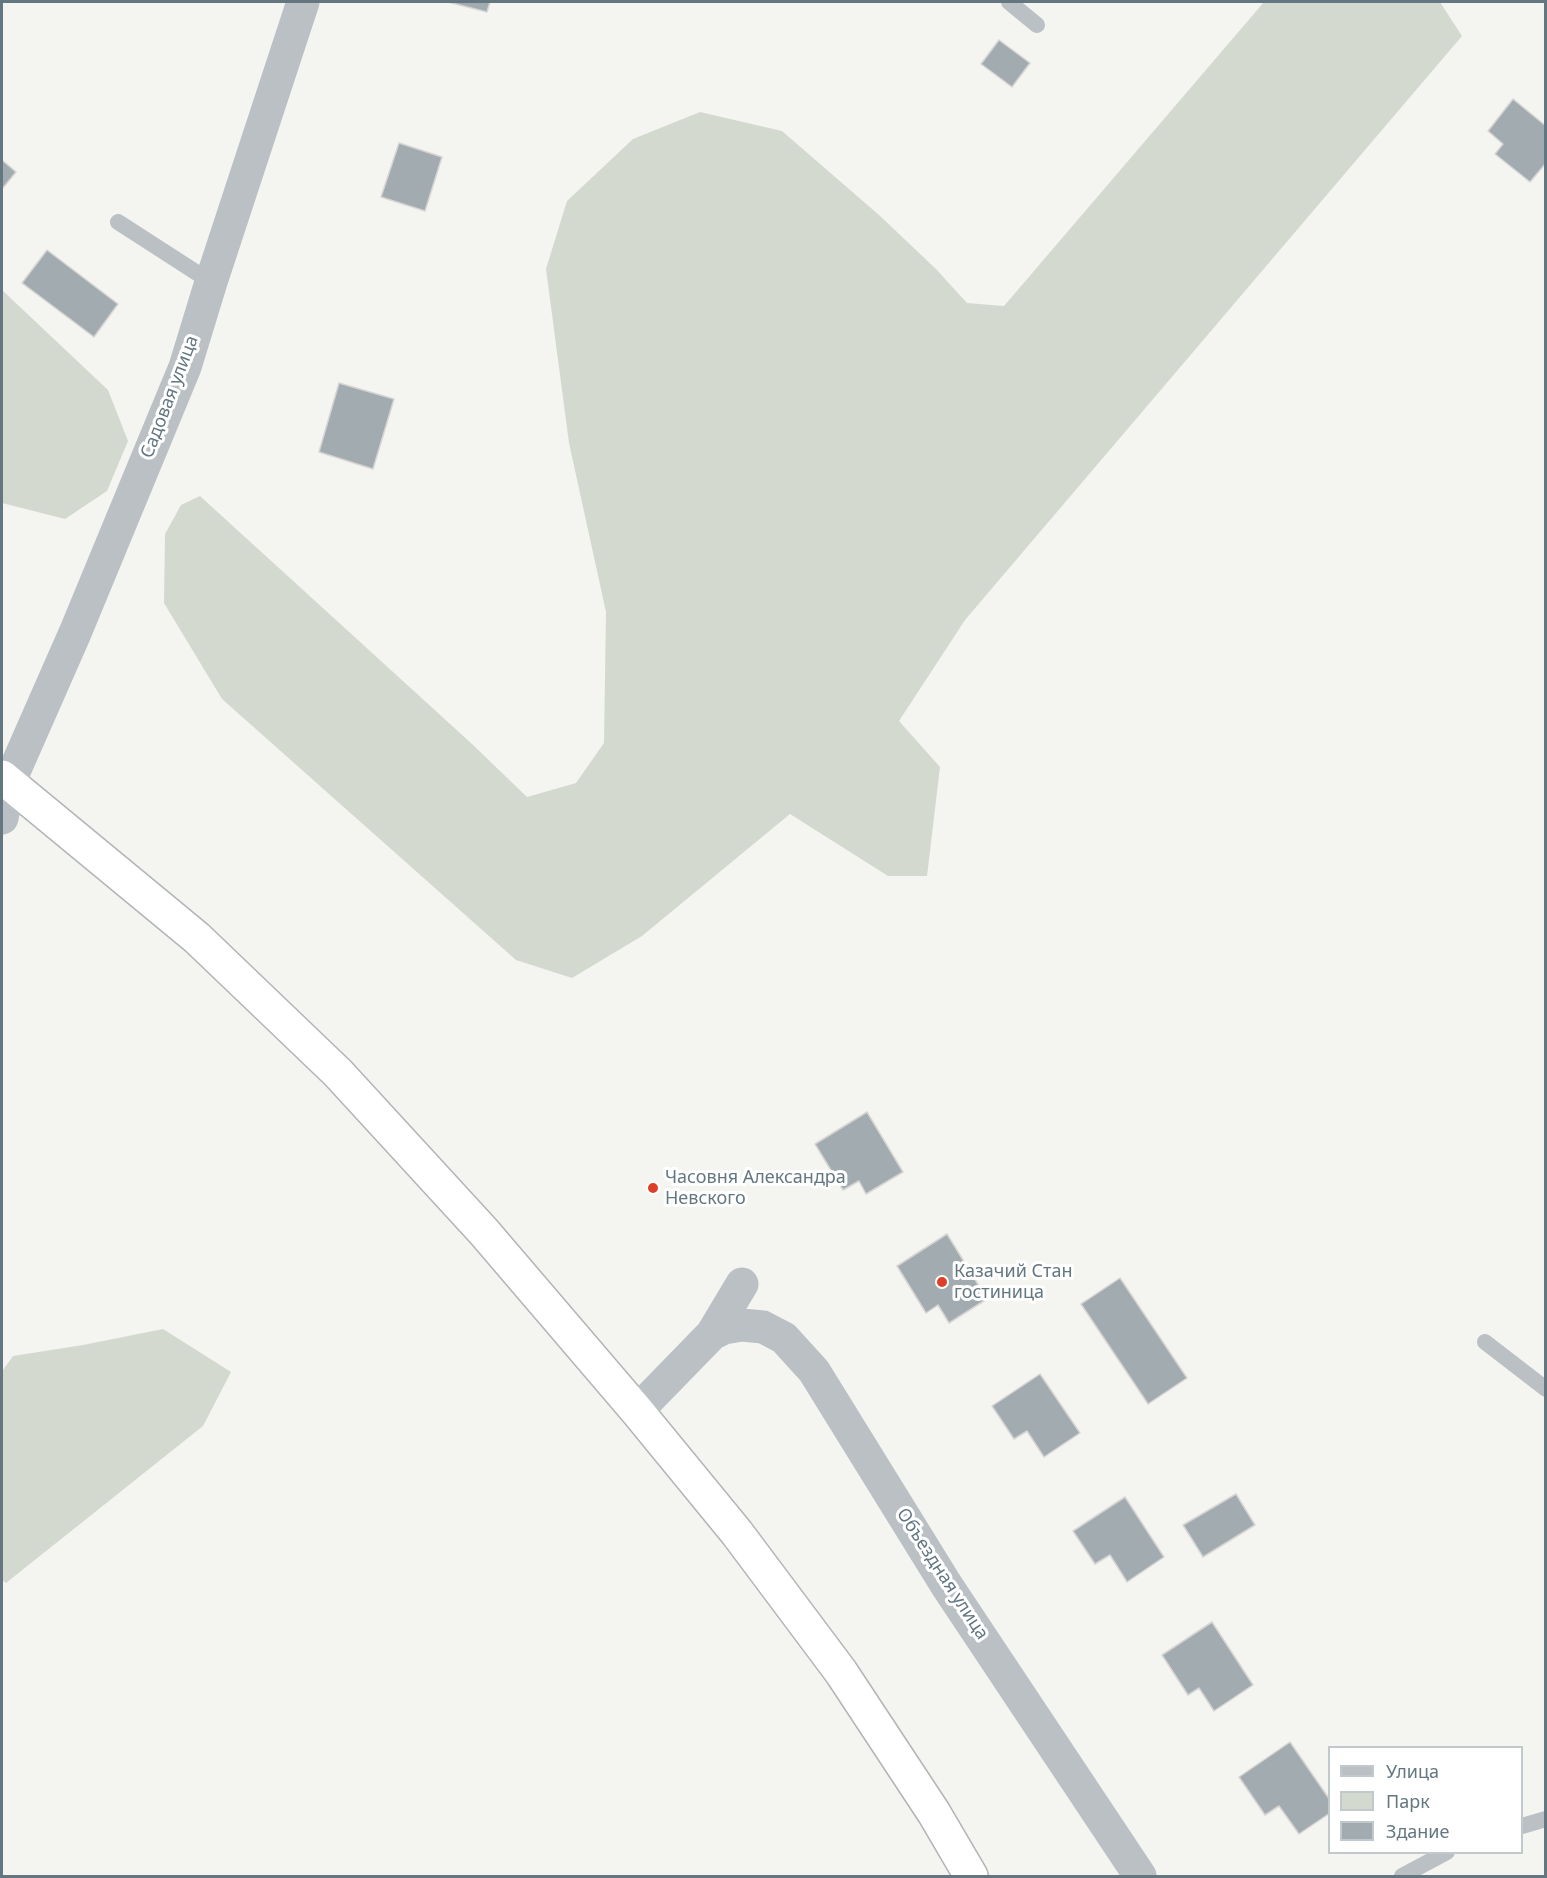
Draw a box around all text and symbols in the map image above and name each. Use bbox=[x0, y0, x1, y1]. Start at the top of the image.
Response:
street label: Садовая улица bbox=[137, 333, 203, 461]
place label: Часовня Александра Невского bbox=[665, 1167, 846, 1210]
marker: Часовня Александра Невского bbox=[646, 1181, 660, 1195]
place label: Казачий Стан гостиница bbox=[954, 1261, 1072, 1304]
marker: Казачий Стан гостиница bbox=[935, 1275, 949, 1289]
street label: Объездная улица bbox=[891, 1504, 993, 1644]
legend bbox=[1328, 1746, 1523, 1854]
text: Улица bbox=[1386, 1759, 1439, 1783]
text: Парк bbox=[1386, 1789, 1430, 1813]
text: Здание bbox=[1386, 1819, 1449, 1843]

